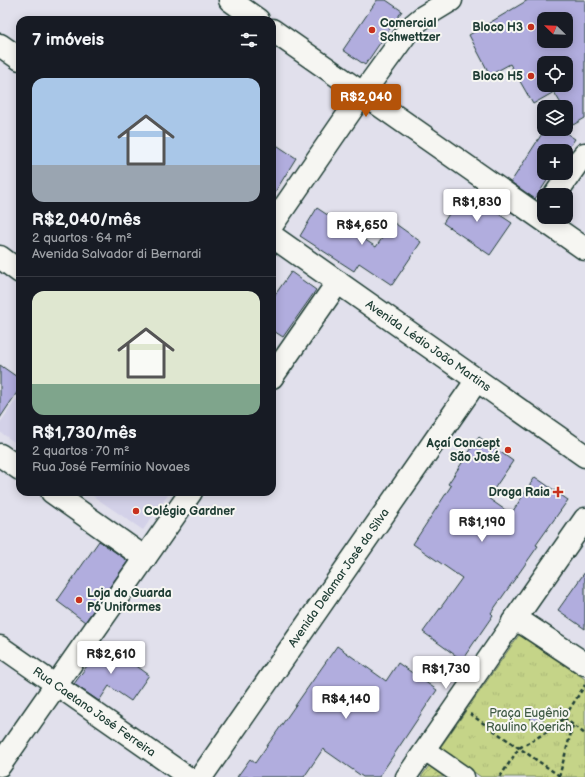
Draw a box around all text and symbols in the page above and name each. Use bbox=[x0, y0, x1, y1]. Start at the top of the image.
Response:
north arrow bbox=[537, 12, 573, 48]
map controls bbox=[537, 12, 573, 224]
place label: Comercial Schwettzer bbox=[380, 16, 441, 45]
place label: Bloco H3 bbox=[472, 20, 523, 35]
marker: Bloco H3 bbox=[526, 22, 536, 32]
marker: Comercial Schwettzer bbox=[367, 25, 377, 35]
icon: filters bbox=[238, 29, 260, 51]
text: 7 imóveis bbox=[32, 30, 104, 50]
button: locate bbox=[537, 56, 573, 92]
place label: Bloco H5 bbox=[472, 69, 523, 84]
marker: Bloco H5 bbox=[526, 71, 536, 81]
pin: R$2,040 bbox=[329, 84, 403, 118]
text: R$2,040 bbox=[340, 89, 392, 105]
button: layers bbox=[537, 100, 573, 136]
icon: home bbox=[110, 104, 182, 176]
button: + bbox=[537, 144, 573, 180]
button: − bbox=[537, 188, 573, 224]
pin: R$1,830 bbox=[440, 189, 514, 223]
text: R$1,830 bbox=[452, 194, 502, 210]
text: R$2,040/mês bbox=[32, 210, 141, 230]
pin: R$4,650 bbox=[325, 212, 399, 246]
text: R$4,650 bbox=[336, 217, 388, 233]
text: 2 quartos · 64 m² bbox=[32, 230, 132, 246]
text: Avenida Salvador di Bernardi bbox=[32, 246, 201, 262]
street label: Avenida Lédio João Martins bbox=[362, 297, 494, 395]
icon: home bbox=[110, 317, 182, 389]
text: R$1,730/mês bbox=[32, 423, 137, 443]
place label: Açaí Concept São José bbox=[426, 436, 500, 465]
text: 2 quartos · 70 m² bbox=[32, 443, 130, 459]
marker: Açaí Concept São José bbox=[503, 445, 513, 455]
text: Rua José Fermínio Novaes bbox=[32, 459, 190, 475]
place label: Droga Raia bbox=[488, 485, 550, 500]
marker: Droga Raia bbox=[553, 487, 563, 497]
place label: Colégio Gardner bbox=[144, 504, 235, 519]
marker: Colégio Gardner bbox=[131, 506, 141, 516]
street label: Avenida Delamar José da Silva bbox=[285, 506, 393, 650]
pin: R$1,190 bbox=[445, 509, 519, 543]
text: R$1,190 bbox=[458, 514, 506, 530]
place label: Loja do Guarda Pó Uniformes bbox=[87, 586, 172, 615]
marker: Loja do Guarda Pó Uniformes bbox=[74, 595, 84, 605]
pin: R$2,610 bbox=[74, 641, 148, 675]
text: R$2,610 bbox=[86, 646, 136, 662]
pin: R$1,730 bbox=[409, 656, 483, 690]
text: R$1,730 bbox=[422, 661, 470, 677]
street label: Rua Caetano José Ferreira bbox=[30, 664, 158, 760]
pin: R$4,140 bbox=[309, 686, 383, 720]
text: R$4,140 bbox=[321, 691, 371, 707]
park label: Praça Eugênio Raulino Koerich bbox=[486, 706, 572, 735]

